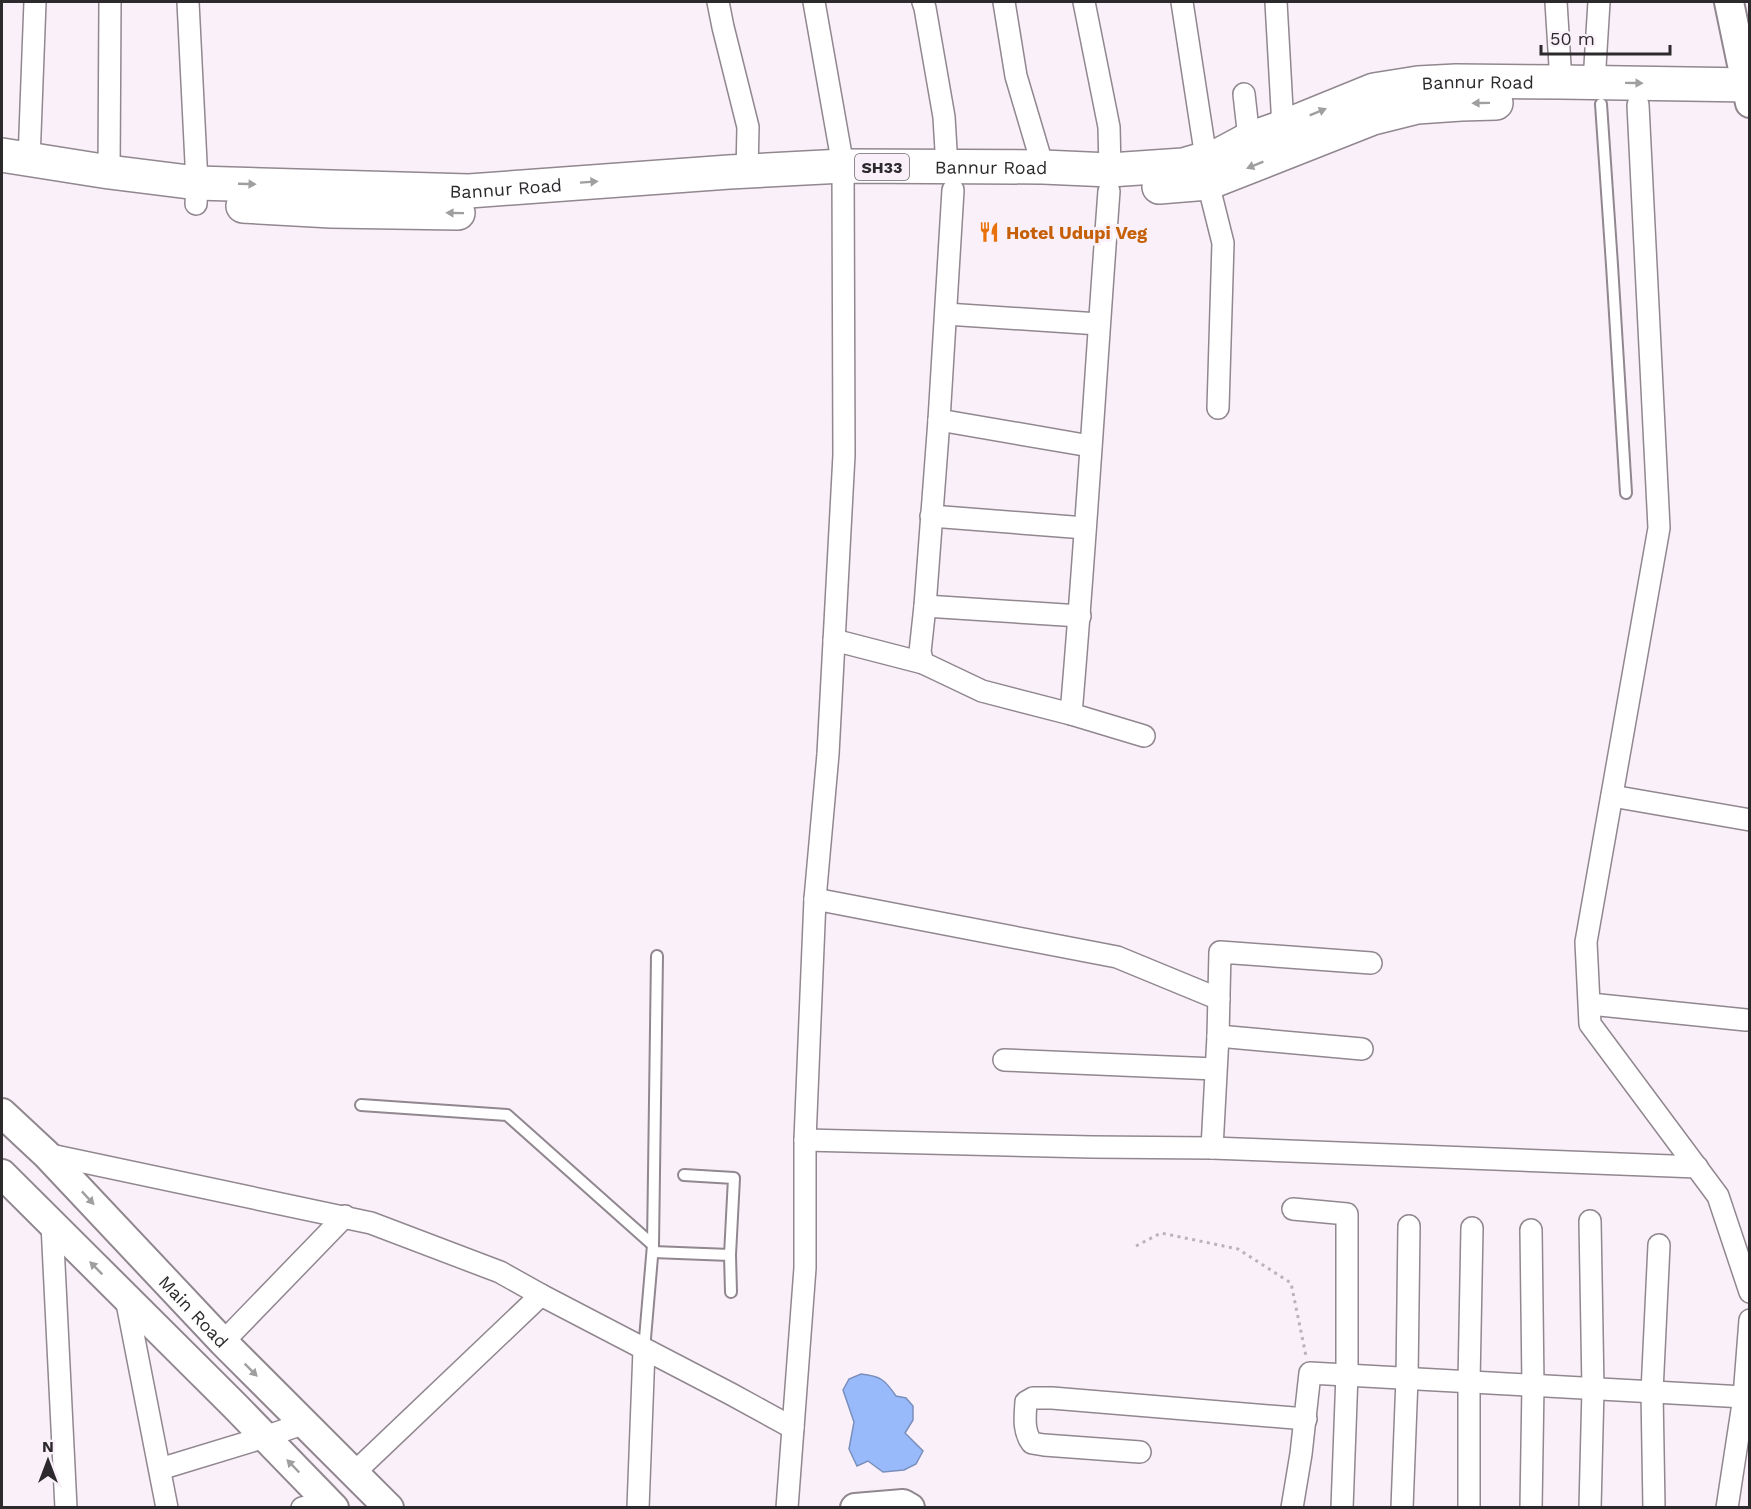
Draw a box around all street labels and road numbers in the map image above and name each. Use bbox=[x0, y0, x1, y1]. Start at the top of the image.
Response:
street label: Bannur Road bbox=[1421, 70, 1534, 93]
road number: SH33 bbox=[855, 154, 909, 180]
street label: Bannur Road bbox=[935, 156, 1047, 178]
street label: Bannur Road bbox=[449, 174, 563, 202]
street label: Main Road bbox=[155, 1271, 233, 1352]

